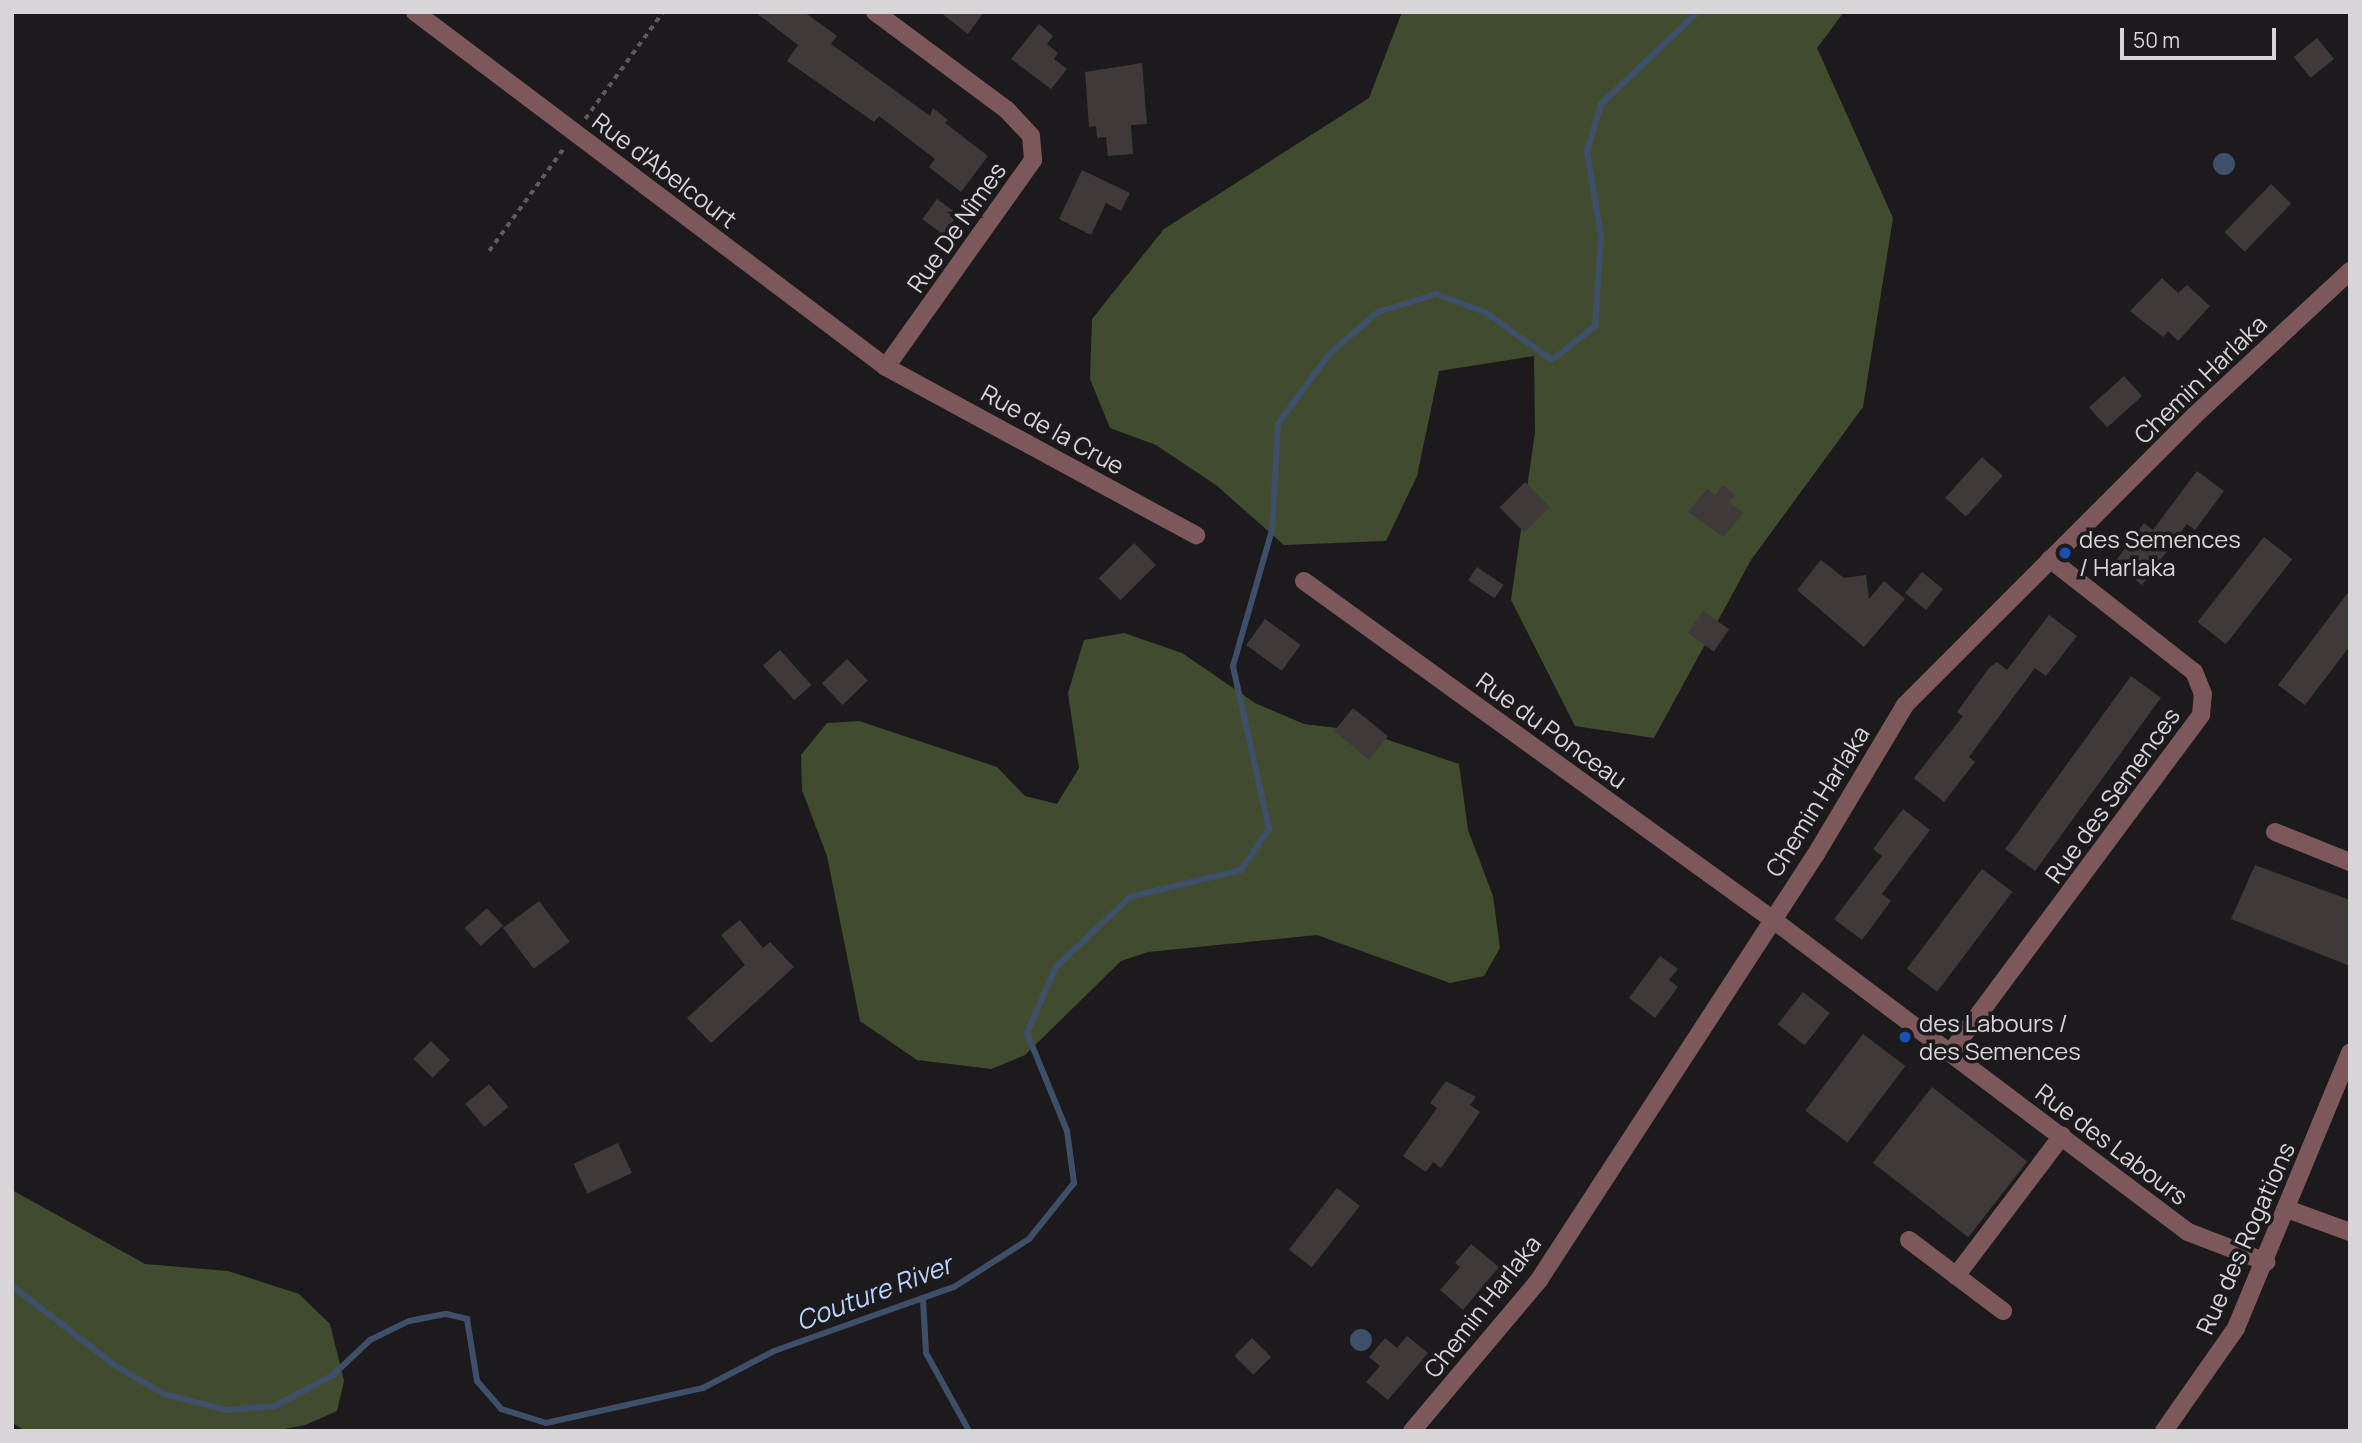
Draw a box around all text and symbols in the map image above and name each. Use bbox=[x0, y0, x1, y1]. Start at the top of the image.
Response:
scale bar bbox=[2124, 14, 2280, 58]
text: 50 m bbox=[2133, 26, 2180, 54]
street label: Rue d'Abelcourt bbox=[587, 106, 743, 234]
street label: Rue De Nîmes bbox=[901, 156, 1011, 298]
street label: Chemin Harlaka bbox=[2128, 309, 2272, 449]
street label: Rue de la Crue bbox=[976, 378, 1130, 480]
place label: des Semences / Harlaka bbox=[2079, 525, 2241, 581]
marker: des Semences / Harlaka bbox=[2057, 545, 2073, 561]
street label: Rue du Ponceau bbox=[1471, 666, 1633, 794]
street label: Rue des Semences bbox=[2039, 702, 2185, 888]
street label: Chemin Harlaka bbox=[1759, 720, 1875, 882]
place label: des Labours / des Semences bbox=[1919, 1009, 2081, 1065]
marker: des Labours / des Semences bbox=[1897, 1029, 1913, 1045]
street label: Rue des Labours bbox=[2030, 1077, 2194, 1211]
street label: Rue des Rogations bbox=[2190, 1138, 2300, 1338]
street label: Chemin Harlaka bbox=[1417, 1229, 1547, 1383]
water label: Couture River bbox=[792, 1249, 956, 1337]

